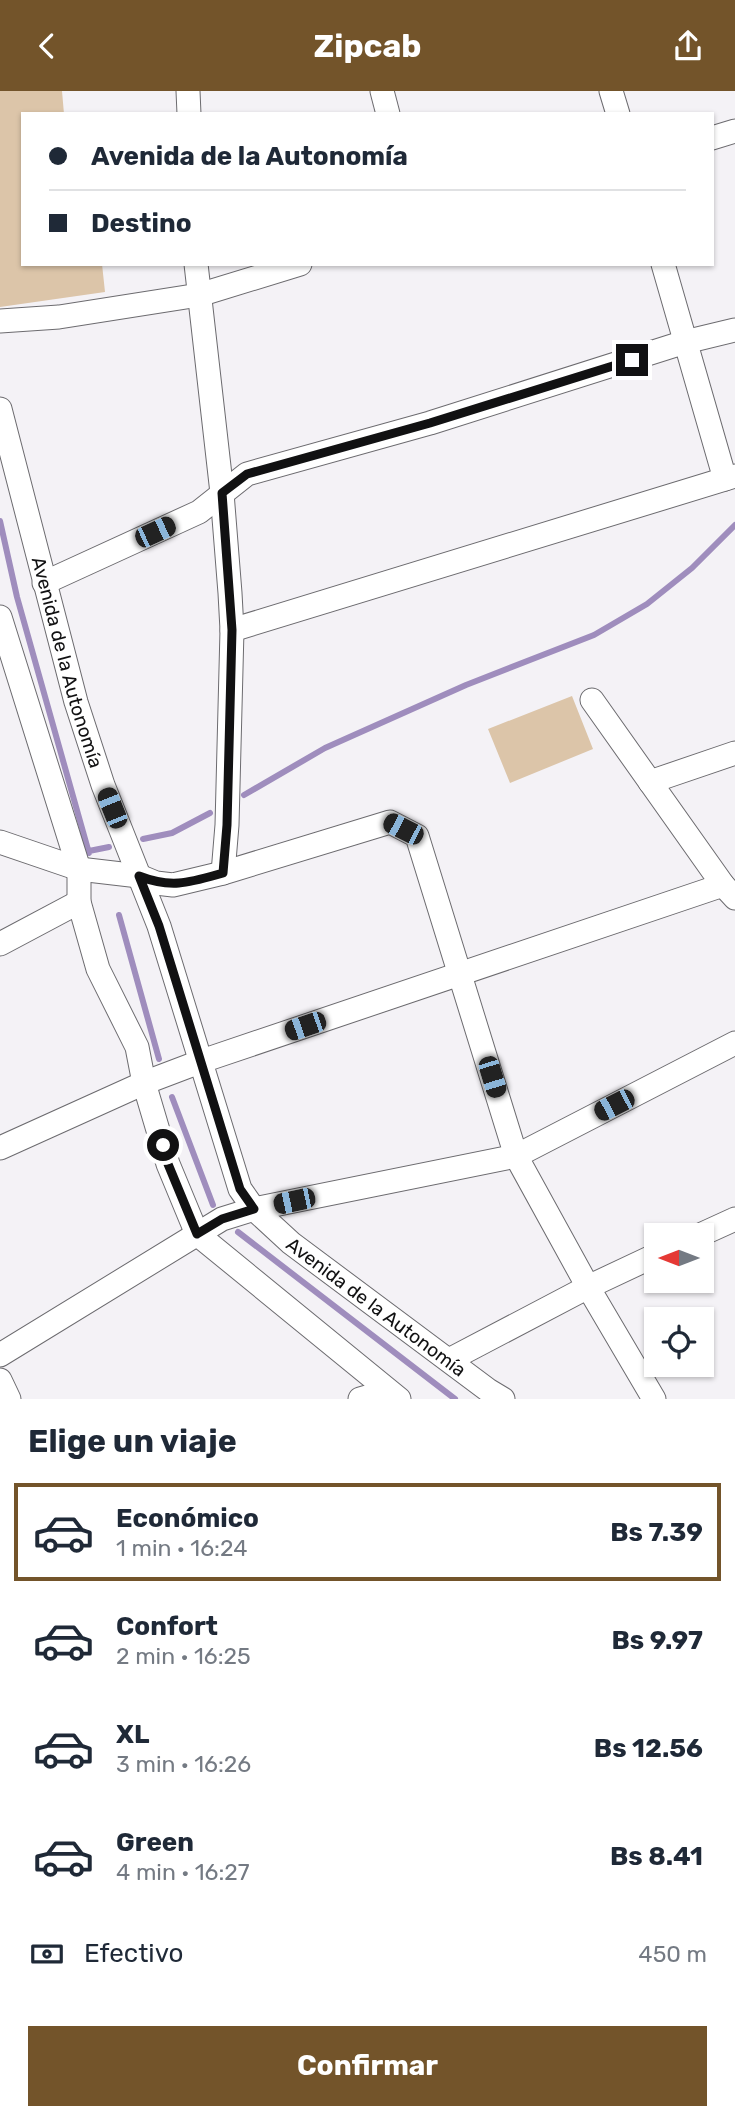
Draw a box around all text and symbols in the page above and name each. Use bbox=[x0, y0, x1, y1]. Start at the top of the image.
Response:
icon: back bbox=[28, 27, 66, 65]
text: Zipcab bbox=[313, 27, 422, 65]
icon: share bbox=[669, 27, 707, 65]
text: Avenida de la Autonomía bbox=[91, 141, 408, 172]
text: Destino bbox=[91, 208, 192, 239]
route end bbox=[616, 344, 648, 376]
car bbox=[132, 514, 179, 550]
street label: Avenida de la Autonomía bbox=[27, 554, 108, 771]
car bbox=[95, 785, 130, 831]
car bbox=[380, 810, 427, 848]
car bbox=[282, 1009, 329, 1043]
car bbox=[476, 1054, 509, 1100]
car bbox=[591, 1086, 638, 1124]
route start bbox=[147, 1129, 179, 1161]
car bbox=[272, 1186, 317, 1216]
north arrow bbox=[644, 1223, 714, 1293]
map controls bbox=[644, 1223, 714, 1377]
street label: Avenida de la Autonomía bbox=[282, 1232, 471, 1381]
button: locate bbox=[644, 1307, 714, 1377]
text: Elige un viaje bbox=[28, 1422, 237, 1460]
icon: car bbox=[32, 1501, 95, 1564]
text: Económico bbox=[116, 1503, 259, 1534]
text: Bs 7.39 bbox=[610, 1517, 703, 1548]
text: 1 min · 16:24 bbox=[116, 1534, 247, 1562]
icon: car bbox=[32, 1609, 95, 1672]
text: Confort bbox=[116, 1611, 218, 1642]
text: Bs 9.97 bbox=[612, 1625, 703, 1656]
text: 2 min · 16:25 bbox=[116, 1642, 251, 1670]
icon: car bbox=[32, 1717, 95, 1780]
text: XL bbox=[116, 1719, 149, 1750]
text: Bs 12.56 bbox=[594, 1733, 703, 1764]
text: 3 min · 16:26 bbox=[116, 1750, 251, 1778]
icon: car bbox=[32, 1825, 95, 1888]
text: Green bbox=[116, 1827, 194, 1858]
text: Bs 8.41 bbox=[610, 1841, 703, 1872]
text: 4 min · 16:27 bbox=[116, 1858, 250, 1886]
icon: cash bbox=[28, 1935, 66, 1973]
text: Efectivo bbox=[84, 1938, 183, 1969]
text: 450 m bbox=[638, 1940, 707, 1968]
button: Confirmar bbox=[28, 2026, 707, 2106]

